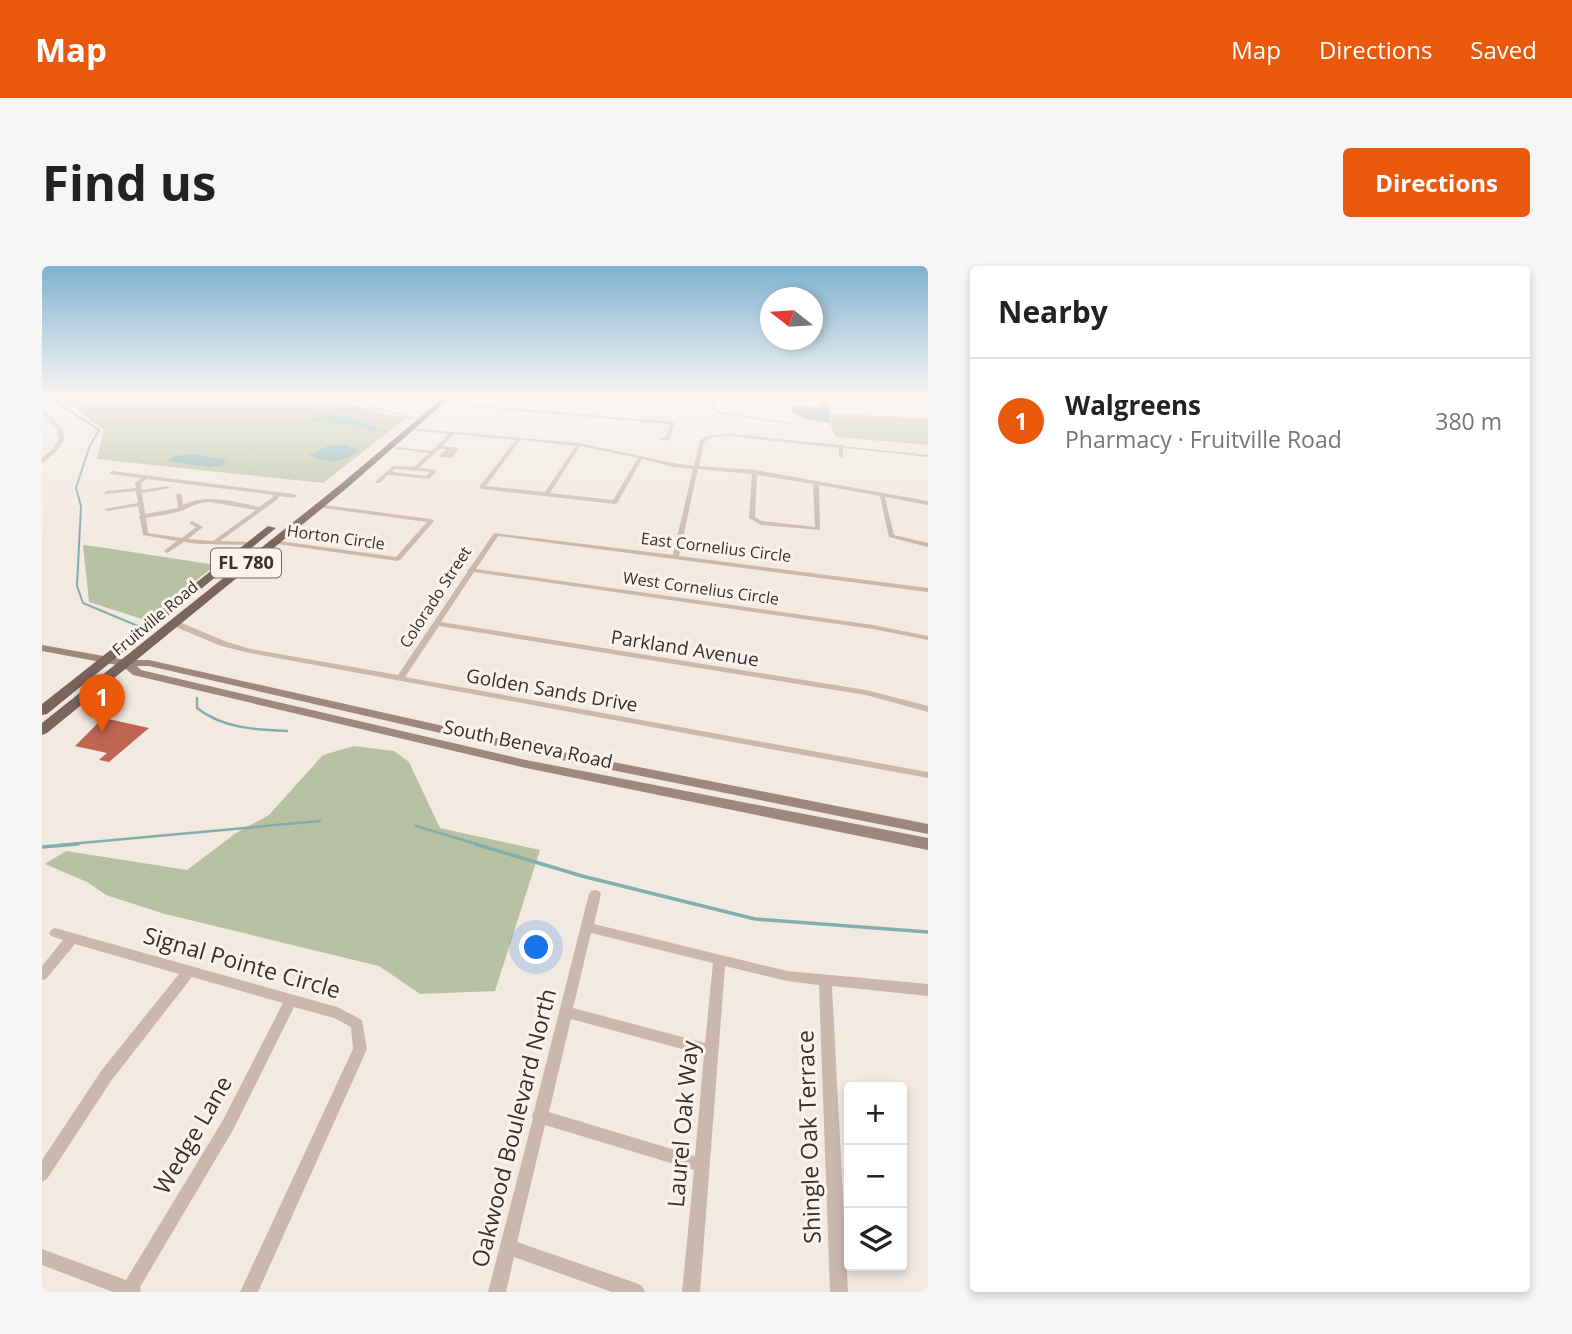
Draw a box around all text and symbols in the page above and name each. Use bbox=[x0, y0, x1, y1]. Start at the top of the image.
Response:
text: Map bbox=[35, 27, 107, 72]
text: Map bbox=[1231, 33, 1281, 66]
text: Directions bbox=[1319, 33, 1432, 66]
text: Saved bbox=[1470, 33, 1537, 66]
button: Directions bbox=[1343, 148, 1530, 217]
text: Find us bbox=[42, 149, 216, 215]
north arrow bbox=[760, 287, 823, 350]
text: Nearby bbox=[998, 291, 1108, 332]
text: Walgreens bbox=[1065, 387, 1201, 423]
text: 1 bbox=[1014, 405, 1028, 437]
text: 380 m bbox=[1435, 405, 1502, 437]
text: Pharmacy · Fruitville Road bbox=[1065, 423, 1342, 455]
street label: Horton Circle bbox=[286, 519, 386, 555]
street label: East Cornelius Circle bbox=[640, 527, 792, 567]
street label: Colorado Street bbox=[394, 542, 476, 652]
road number: FL 780 bbox=[211, 548, 281, 578]
street label: West Cornelius Circle bbox=[622, 566, 780, 610]
street label: Fruitville Road bbox=[107, 576, 203, 660]
street label: Parkland Avenue bbox=[609, 623, 761, 673]
street label: Golden Sands Drive bbox=[464, 662, 640, 718]
pin: 1 bbox=[79, 674, 125, 732]
street label: South Beneva Road bbox=[441, 713, 615, 775]
street label: Signal Pointe Circle bbox=[140, 919, 345, 1005]
your location bbox=[519, 930, 553, 964]
street label: Oakwood Boulevard North bbox=[463, 985, 563, 1271]
street label: Shingle Oak Terrace bbox=[788, 1030, 828, 1244]
street label: Laurel Oak Way bbox=[659, 1039, 705, 1209]
street label: Wedge Lane bbox=[145, 1070, 239, 1199]
map controls bbox=[844, 1082, 907, 1271]
button: + bbox=[844, 1082, 907, 1145]
button: − bbox=[844, 1145, 907, 1208]
button: layers bbox=[844, 1208, 907, 1271]

